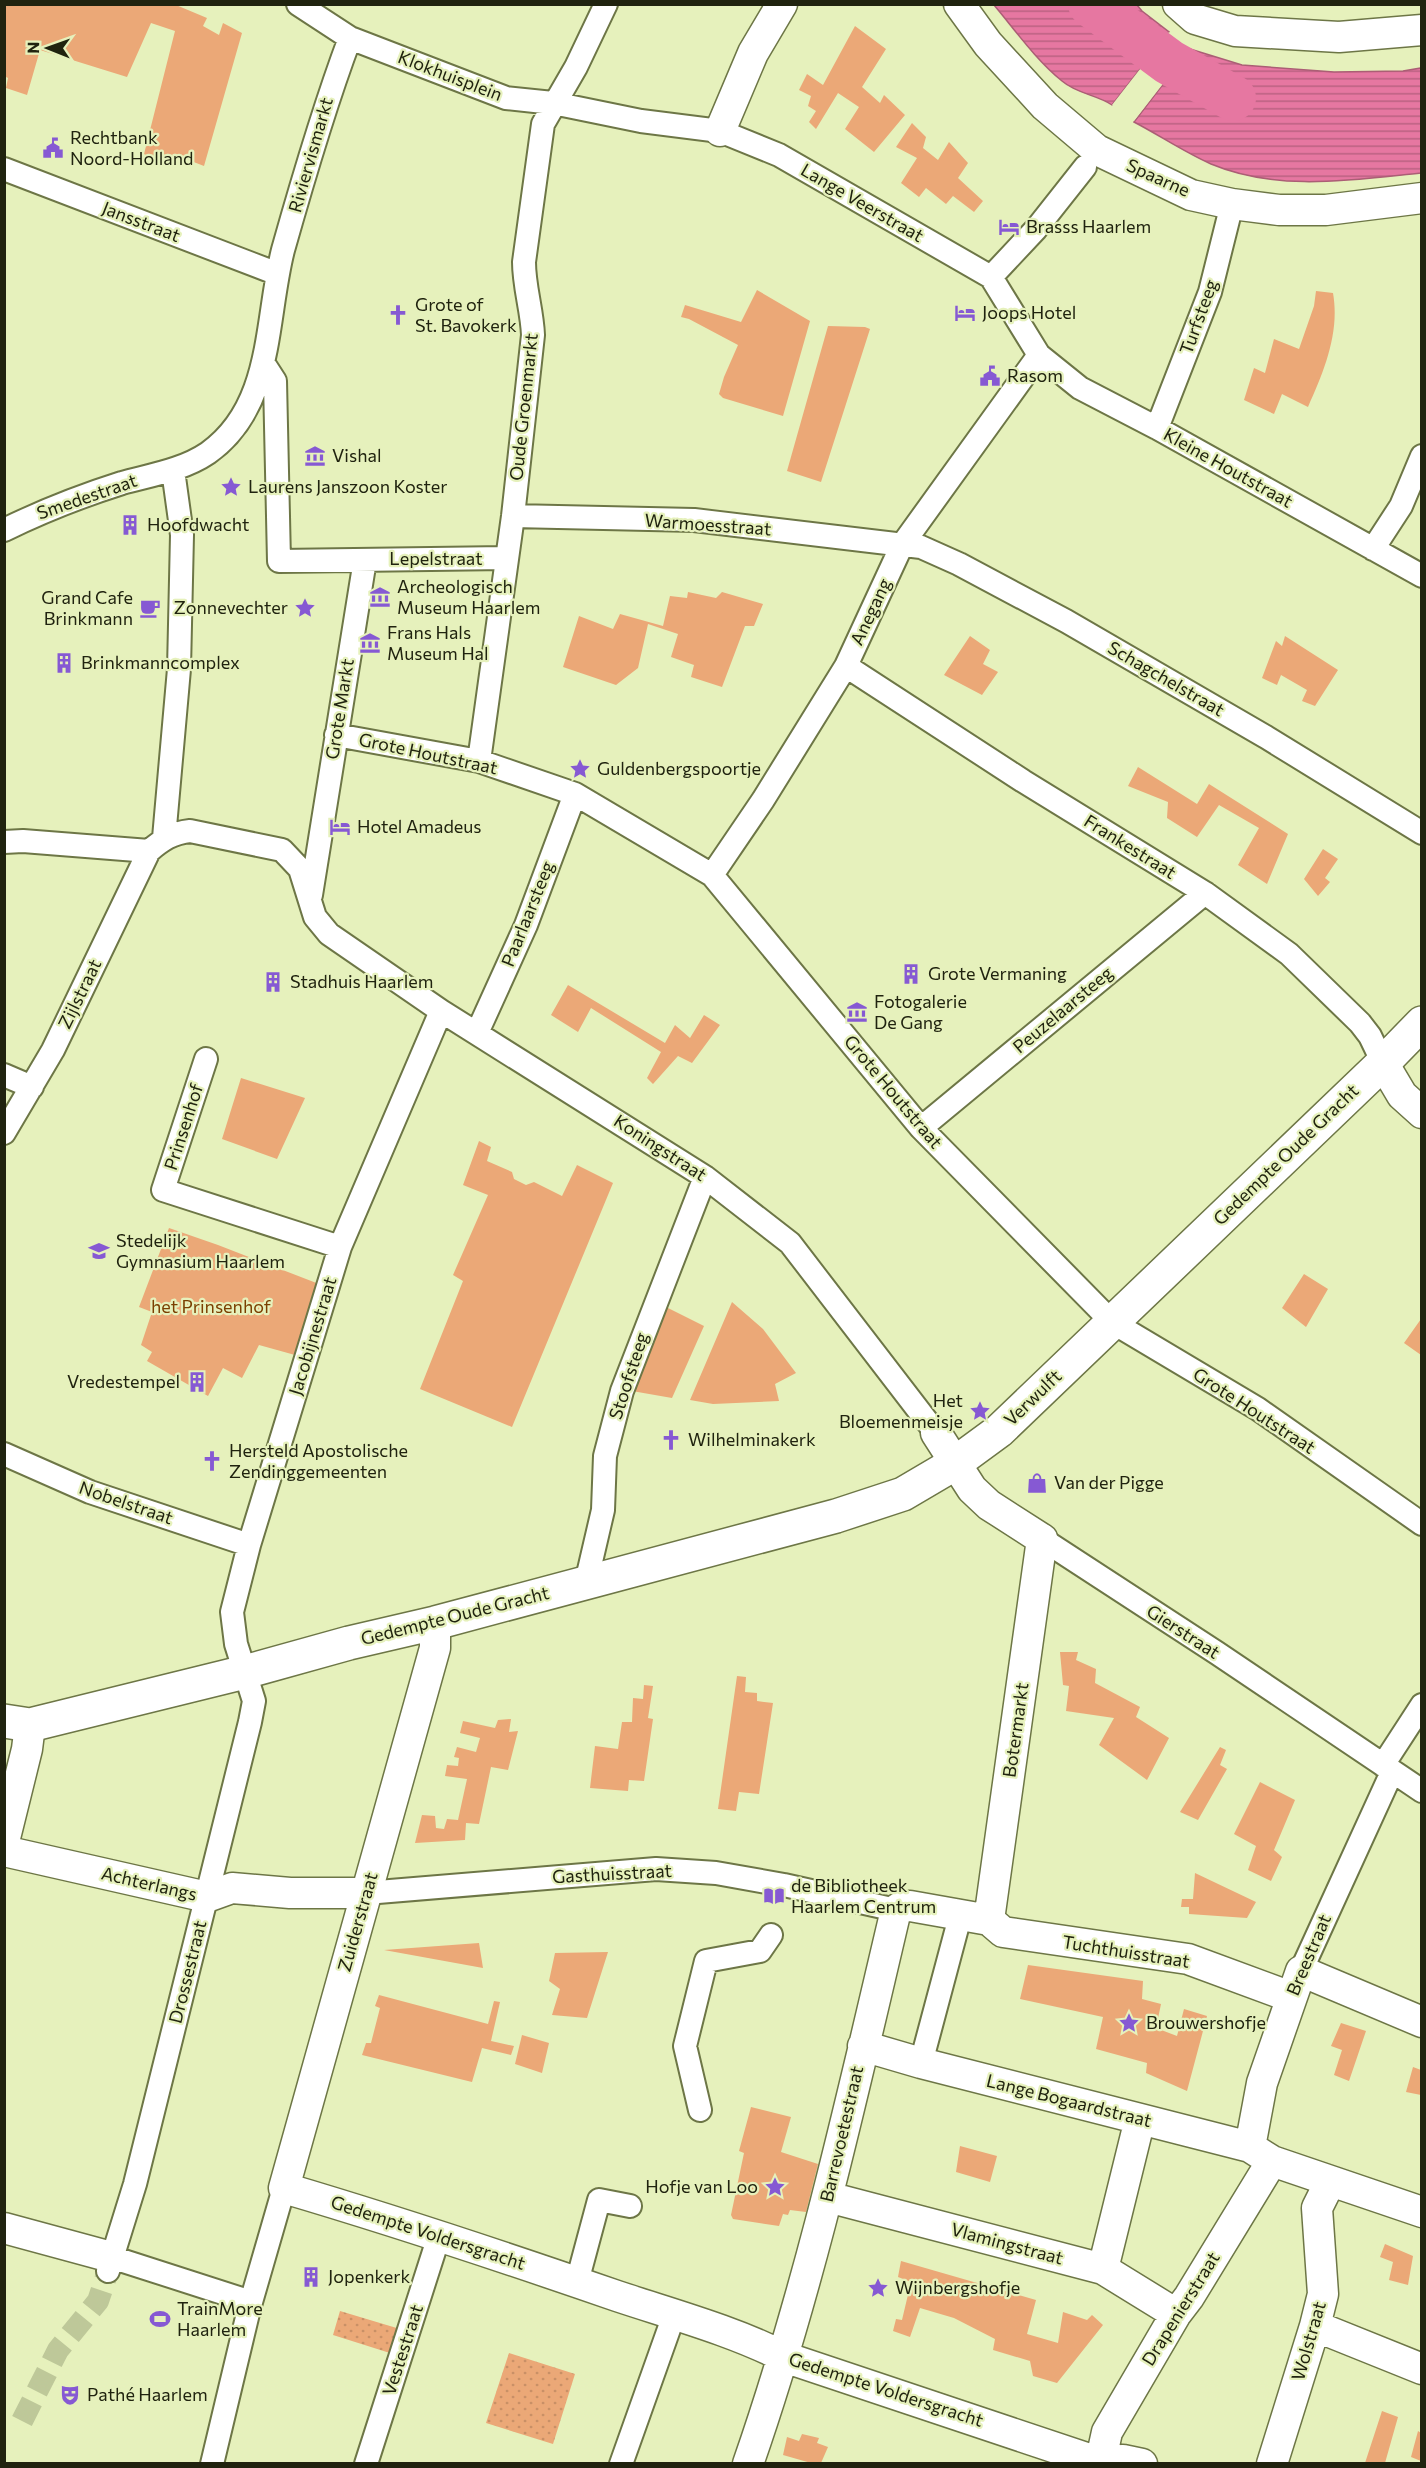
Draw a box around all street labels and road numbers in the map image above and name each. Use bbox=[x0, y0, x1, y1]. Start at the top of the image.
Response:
street label: Klokhuisplein bbox=[395, 45, 506, 105]
street label: Riviervismarkt bbox=[283, 95, 337, 215]
street label: Spaarne bbox=[1123, 153, 1194, 201]
street label: Lange Veerstraat bbox=[797, 158, 928, 246]
street label: Jansstraat bbox=[99, 196, 184, 246]
street label: Turfsteeg bbox=[1174, 276, 1222, 357]
street label: Oude Groenmarkt bbox=[504, 332, 542, 482]
street label: Kleine Houtstraat bbox=[1160, 422, 1297, 512]
street label: Smedestraat bbox=[34, 469, 140, 523]
street label: Warmoesstraat bbox=[644, 509, 772, 539]
street label: Lepelstraat bbox=[389, 547, 483, 569]
street label: Anegang bbox=[845, 574, 895, 649]
street label: Schagchelstraat bbox=[1104, 636, 1229, 720]
street label: Grote Markt bbox=[320, 657, 358, 761]
street label: Grote Houtstraat bbox=[357, 728, 500, 778]
street label: Frankestraat bbox=[1080, 809, 1181, 883]
street label: Paarlaarsteeg bbox=[496, 857, 558, 970]
street label: Zijlstraat bbox=[53, 955, 105, 1032]
street label: Peuzelaarsteeg bbox=[1008, 961, 1117, 1057]
street label: Grote Houtstraat bbox=[840, 1030, 948, 1153]
street label: Gedempte Oude Gracht bbox=[1208, 1079, 1362, 1229]
street label: Prinsenhof bbox=[159, 1080, 208, 1173]
street label: Koningstraat bbox=[610, 1109, 711, 1185]
street label: Jacobijnestraat bbox=[284, 1274, 341, 1398]
street label: Stoofsteeg bbox=[604, 1329, 652, 1422]
street label: Grote Houtstraat bbox=[1189, 1362, 1320, 1458]
street label: Verwulft bbox=[999, 1365, 1066, 1430]
street label: Nobelstraat bbox=[77, 1476, 176, 1528]
street label: Gedempte Oude Gracht bbox=[358, 1581, 551, 1649]
street label: Gierstraat bbox=[1143, 1599, 1224, 1663]
street label: Botermarkt bbox=[997, 1681, 1033, 1779]
street label: Gasthuisstraat bbox=[551, 1859, 672, 1887]
street label: Achterlangs bbox=[99, 1861, 199, 1905]
street label: Zuiderstraat bbox=[332, 1870, 382, 1974]
street label: Breestraat bbox=[1281, 1911, 1335, 1999]
street label: Drossestraat bbox=[164, 1918, 210, 2026]
street label: Tuchthuisstraat bbox=[1061, 1930, 1191, 1972]
street label: Barrevoetestraat bbox=[815, 2064, 867, 2204]
street label: Lange Bogaardstraat bbox=[984, 2069, 1154, 2131]
street label: Gedempte Voldersgracht bbox=[328, 2190, 528, 2274]
street label: Vlamingstraat bbox=[949, 2217, 1066, 2269]
street label: Drapenierstraat bbox=[1136, 2248, 1224, 2369]
street label: Wolstraat bbox=[1286, 2299, 1330, 2383]
street label: Vestestraat bbox=[377, 2301, 427, 2398]
street label: Gedempte Voldersgracht bbox=[786, 2347, 986, 2431]

